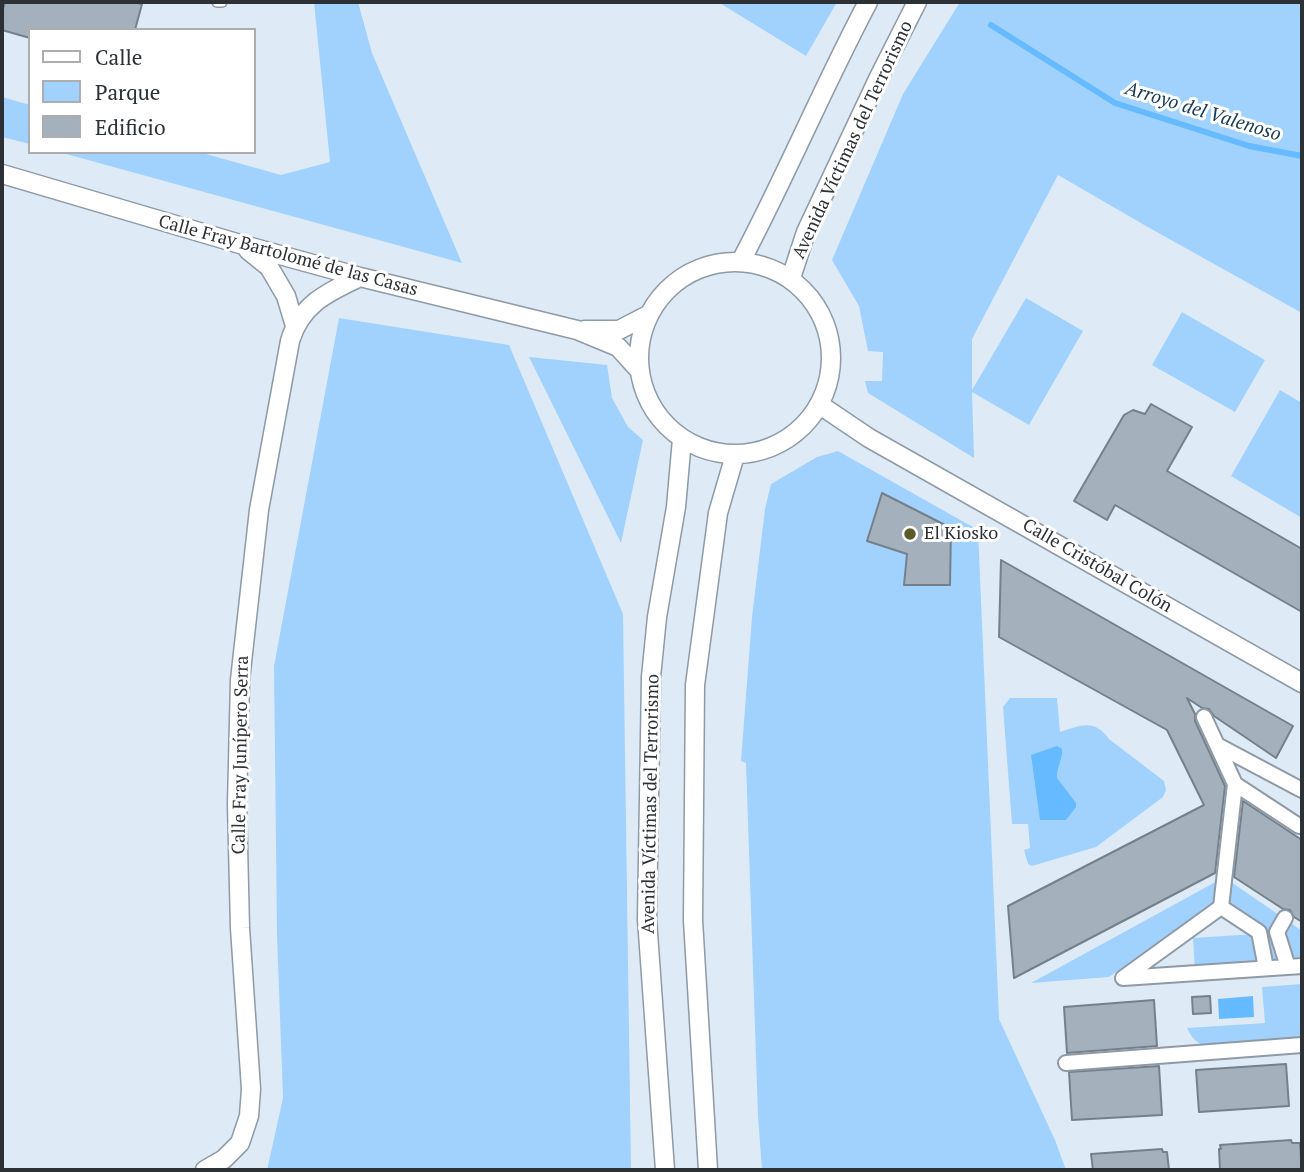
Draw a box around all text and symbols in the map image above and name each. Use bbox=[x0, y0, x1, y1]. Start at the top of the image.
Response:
street label: Avenida Víctimas del Terrorismo bbox=[788, 18, 918, 262]
legend bbox=[28, 28, 256, 154]
text: Calle bbox=[95, 43, 142, 71]
water label: Arroyo del Valenoso bbox=[1122, 77, 1284, 147]
text: Parque bbox=[95, 78, 160, 106]
text: Edificio bbox=[95, 113, 166, 141]
street label: Calle Fray Bartolomé de las Casas bbox=[156, 211, 420, 301]
street label: Calle Cristóbal Colón bbox=[1018, 514, 1176, 618]
place label: El Kiosko bbox=[924, 523, 998, 545]
marker: El Kiosko bbox=[902, 526, 918, 542]
street label: Calle Fray Junípero Serra bbox=[228, 655, 254, 855]
street label: Avenida Víctimas del Terrorismo bbox=[638, 674, 664, 934]

